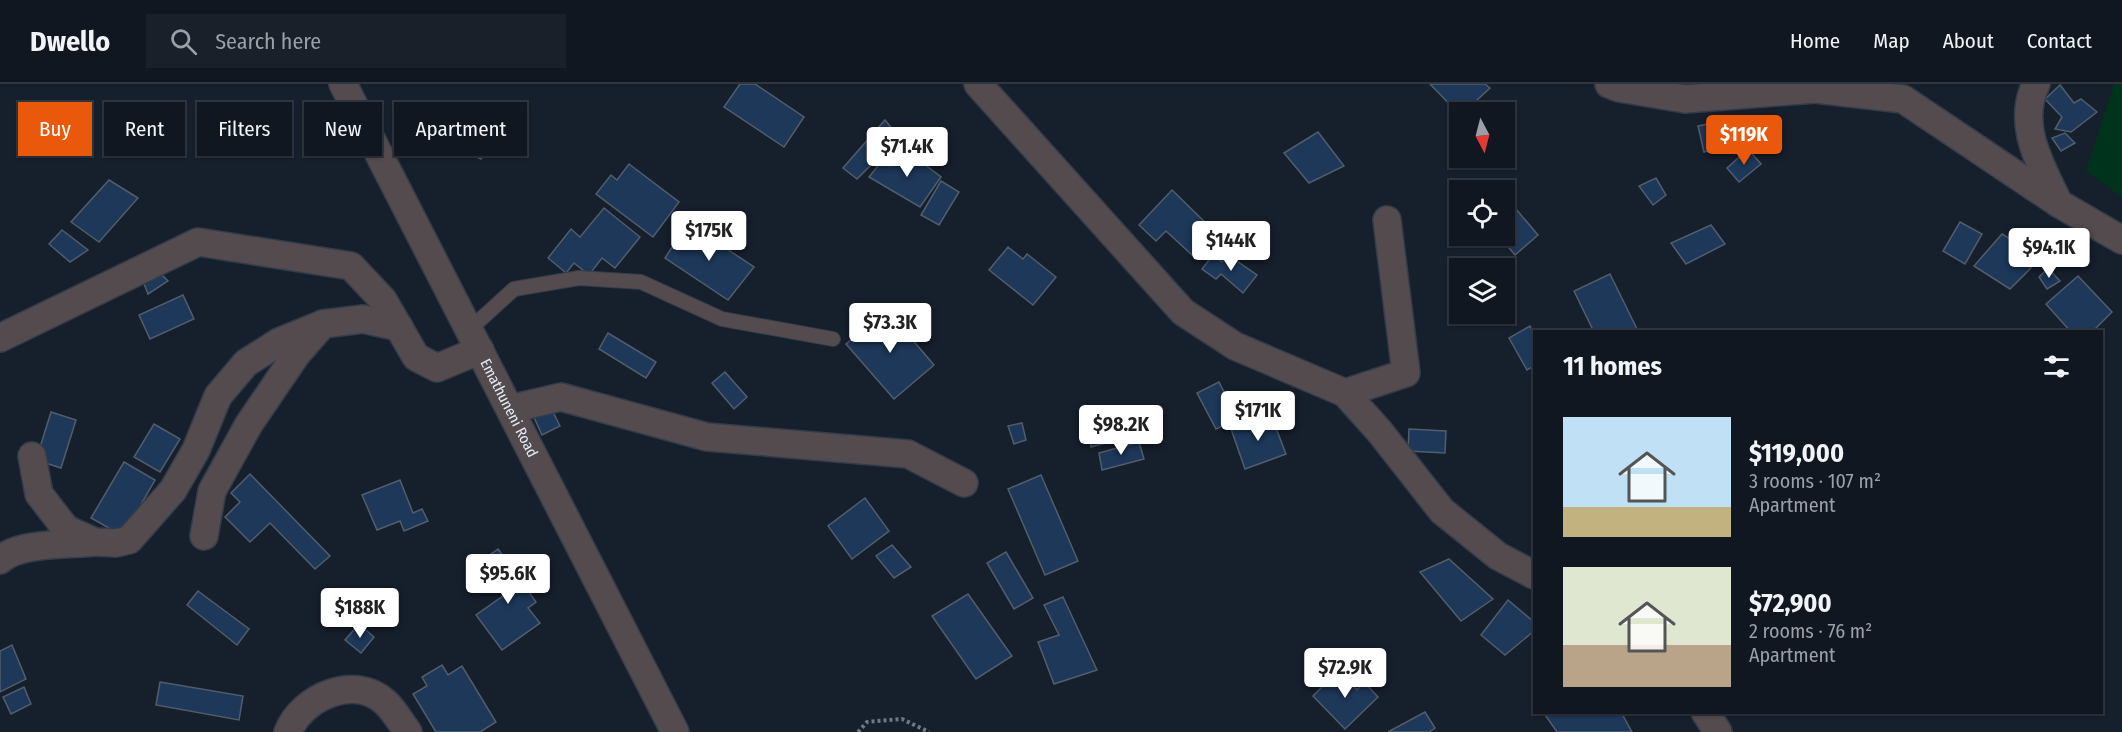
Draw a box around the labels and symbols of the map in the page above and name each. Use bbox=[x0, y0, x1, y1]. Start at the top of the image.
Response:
north arrow bbox=[1449, 102, 1515, 168]
pin: $119K bbox=[1702, 115, 1786, 166]
pin: $71.4K bbox=[858, 127, 956, 178]
pin: $175K bbox=[667, 211, 751, 262]
pin: $144K bbox=[1189, 221, 1273, 272]
pin: $94.1K bbox=[2000, 228, 2098, 279]
pin: $73.3K bbox=[841, 303, 939, 354]
street label: Emathuneni Road bbox=[476, 356, 542, 460]
pin: $171K bbox=[1216, 391, 1300, 442]
pin: $98.2K bbox=[1072, 405, 1170, 456]
pin: $95.6K bbox=[459, 554, 557, 605]
pin: $188K bbox=[318, 588, 402, 639]
pin: $72.9K bbox=[1296, 648, 1394, 699]

